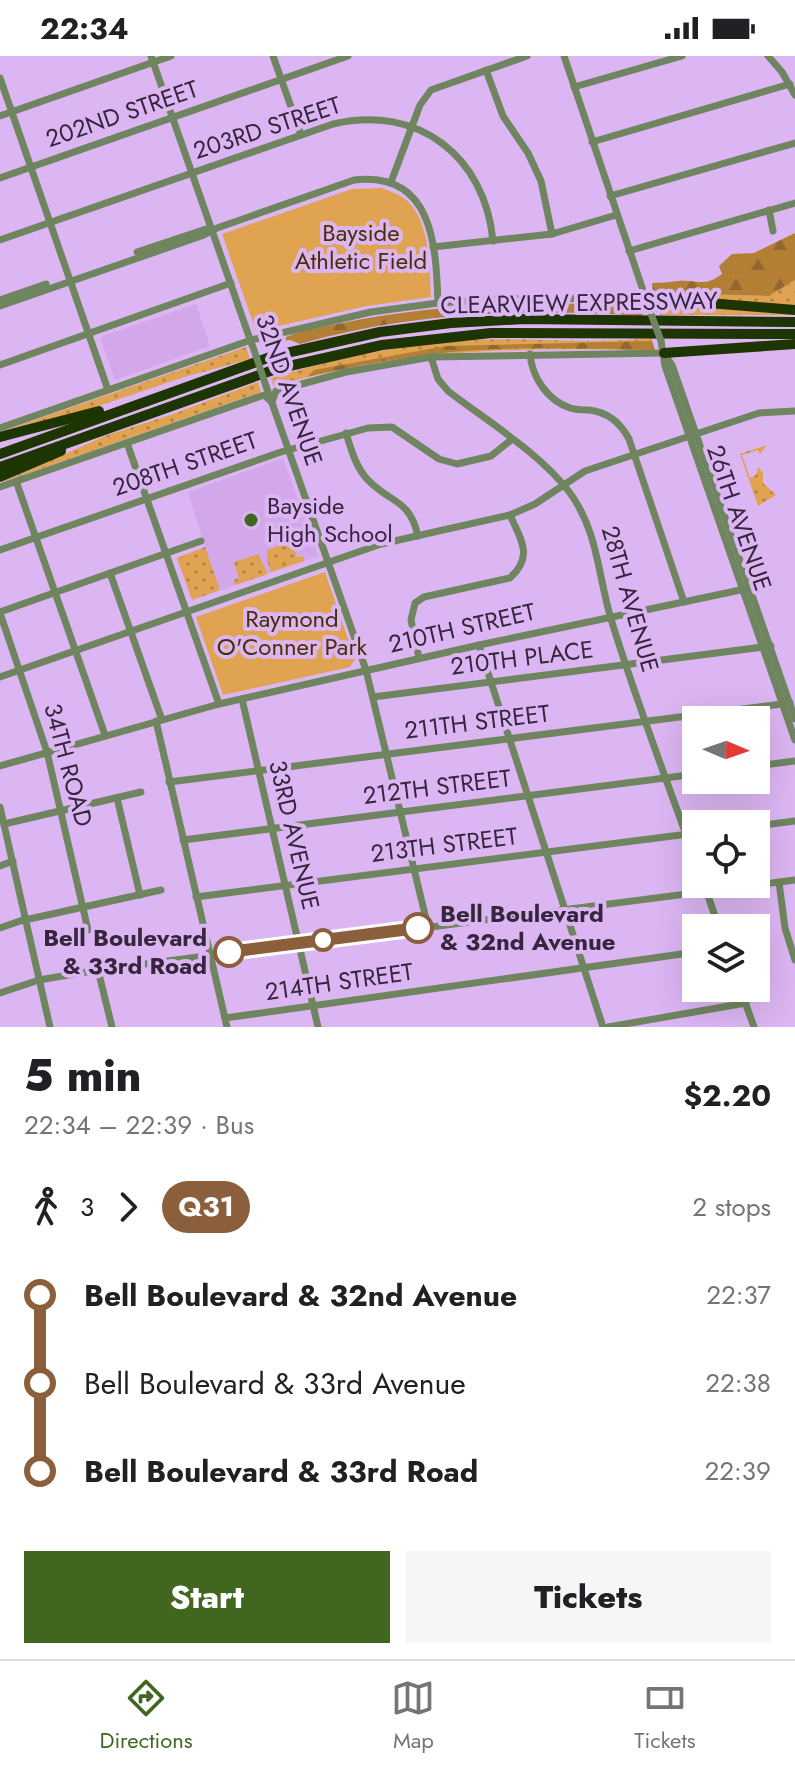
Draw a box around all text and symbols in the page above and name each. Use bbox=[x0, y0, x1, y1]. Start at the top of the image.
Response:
text: 22:34 bbox=[40, 7, 129, 50]
street label: 202ND STREET bbox=[41, 71, 203, 156]
street label: 203RD STREET bbox=[188, 87, 345, 168]
park label: Bayside Athletic Field bbox=[295, 215, 427, 278]
street label: CLEARVIEW EXPRESSWAY bbox=[440, 283, 718, 322]
street label: 32ND AVENUE bbox=[247, 309, 332, 470]
street label: 208TH STREET bbox=[108, 422, 262, 505]
street label: 26TH AVENUE bbox=[698, 440, 781, 596]
place label: Bayside High School bbox=[267, 488, 393, 551]
marker: Bayside High School bbox=[242, 511, 260, 529]
street label: 28TH AVENUE bbox=[593, 522, 668, 676]
street label: 210TH STREET bbox=[385, 594, 539, 661]
park label: Raymond O'Conner Park bbox=[217, 601, 368, 664]
street label: 210TH PLACE bbox=[448, 631, 595, 684]
street label: 211TH STREET bbox=[402, 695, 552, 748]
street label: 34TH ROAD bbox=[35, 699, 102, 830]
north arrow bbox=[682, 706, 770, 794]
map controls bbox=[682, 706, 770, 1002]
street label: 33RD AVENUE bbox=[260, 757, 329, 913]
street label: 212TH STREET bbox=[361, 760, 513, 813]
button: locate bbox=[682, 810, 770, 898]
street label: 213TH STREET bbox=[369, 818, 519, 871]
place label: Bell Boulevard & 32nd Avenue bbox=[440, 896, 616, 959]
marker: Bell Boulevard & 32nd Avenue bbox=[403, 913, 433, 943]
button: layers bbox=[682, 914, 770, 1002]
place label: Bell Boulevard & 33rd Road bbox=[43, 920, 207, 983]
unlabelled marker bbox=[312, 929, 334, 951]
marker: Bell Boulevard & 33rd Road bbox=[214, 937, 244, 967]
street label: 214TH STREET bbox=[263, 954, 415, 1009]
text: 5 min bbox=[24, 1044, 142, 1108]
text: $2.20 bbox=[683, 1074, 771, 1117]
text: 22:34 – 22:39 · Bus bbox=[24, 1106, 254, 1144]
icon: walk bbox=[24, 1185, 68, 1229]
icon: forward bbox=[106, 1185, 150, 1229]
text: Q31 bbox=[178, 1186, 234, 1227]
text: 3 bbox=[80, 1188, 94, 1226]
text: 2 stops bbox=[692, 1188, 771, 1226]
text: Bell Boulevard & 32nd Avenue bbox=[84, 1274, 517, 1317]
text: 22:37 bbox=[706, 1276, 771, 1314]
text: Bell Boulevard & 33rd Avenue bbox=[84, 1362, 466, 1405]
text: 22:38 bbox=[705, 1364, 771, 1402]
text: Bell Boulevard & 33rd Road bbox=[84, 1450, 478, 1493]
text: 22:39 bbox=[704, 1452, 771, 1490]
button: Start bbox=[24, 1551, 390, 1643]
button: Tickets bbox=[406, 1551, 771, 1643]
tab: Directions bbox=[99, 1676, 193, 1756]
tab: Map bbox=[391, 1676, 435, 1756]
tab: Tickets bbox=[634, 1676, 696, 1756]

